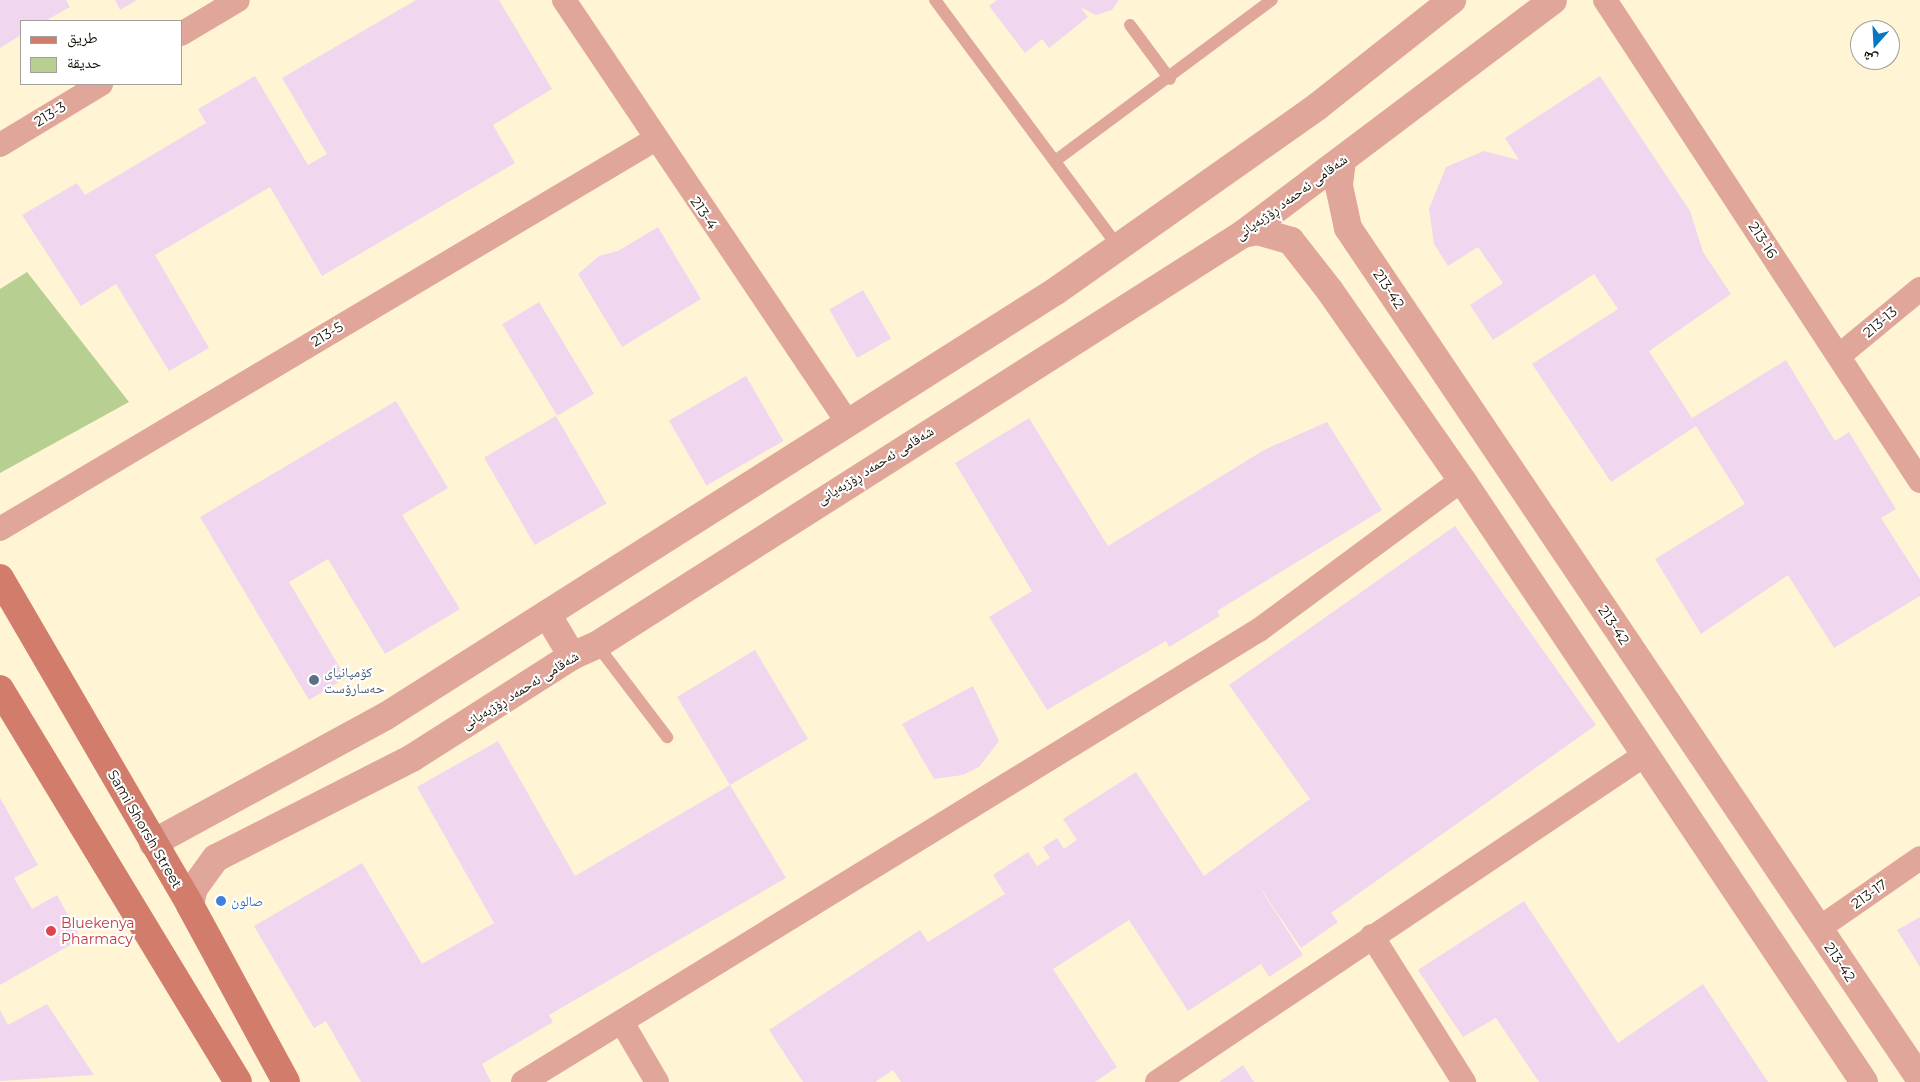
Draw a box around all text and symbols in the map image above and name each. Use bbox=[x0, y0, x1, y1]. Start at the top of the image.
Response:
legend bbox=[20, 20, 182, 85]
north arrow bbox=[1850, 20, 1900, 70]
text: طريق bbox=[67, 28, 98, 47]
text: ش bbox=[1860, 47, 1880, 69]
text: حديقة bbox=[67, 53, 101, 72]
street label: 213-3 bbox=[31, 98, 69, 130]
street label: شەقامی ئەحمەد ڕۆژبەیانی bbox=[1232, 151, 1350, 243]
street label: 213-4 bbox=[687, 194, 721, 232]
street label: 213-16 bbox=[1745, 219, 1781, 261]
street label: 213-42 bbox=[1370, 266, 1408, 312]
street label: 213-13 bbox=[1860, 303, 1900, 341]
street label: 213-5 bbox=[308, 318, 346, 350]
street label: شەقامی ئەحمەد ڕۆژبەیانی bbox=[813, 422, 937, 508]
street label: 213-42 bbox=[1595, 602, 1633, 648]
street label: شەقامی ئەحمەد ڕۆژبەیانی bbox=[458, 647, 582, 733]
place label: کۆمپانیای حەسارۆست bbox=[324, 664, 385, 696]
marker: کۆمپانیای حەسارۆست bbox=[308, 674, 320, 686]
street label: Sami Shorsh Street bbox=[104, 767, 186, 891]
street label: 213-17 bbox=[1848, 876, 1890, 912]
place label: صالون bbox=[231, 893, 263, 909]
marker: صالون bbox=[215, 895, 227, 907]
place label: Bluekenya Pharmacy bbox=[61, 915, 134, 948]
marker: Bluekenya Pharmacy bbox=[45, 925, 57, 937]
street label: 213-42 bbox=[1821, 939, 1859, 985]

